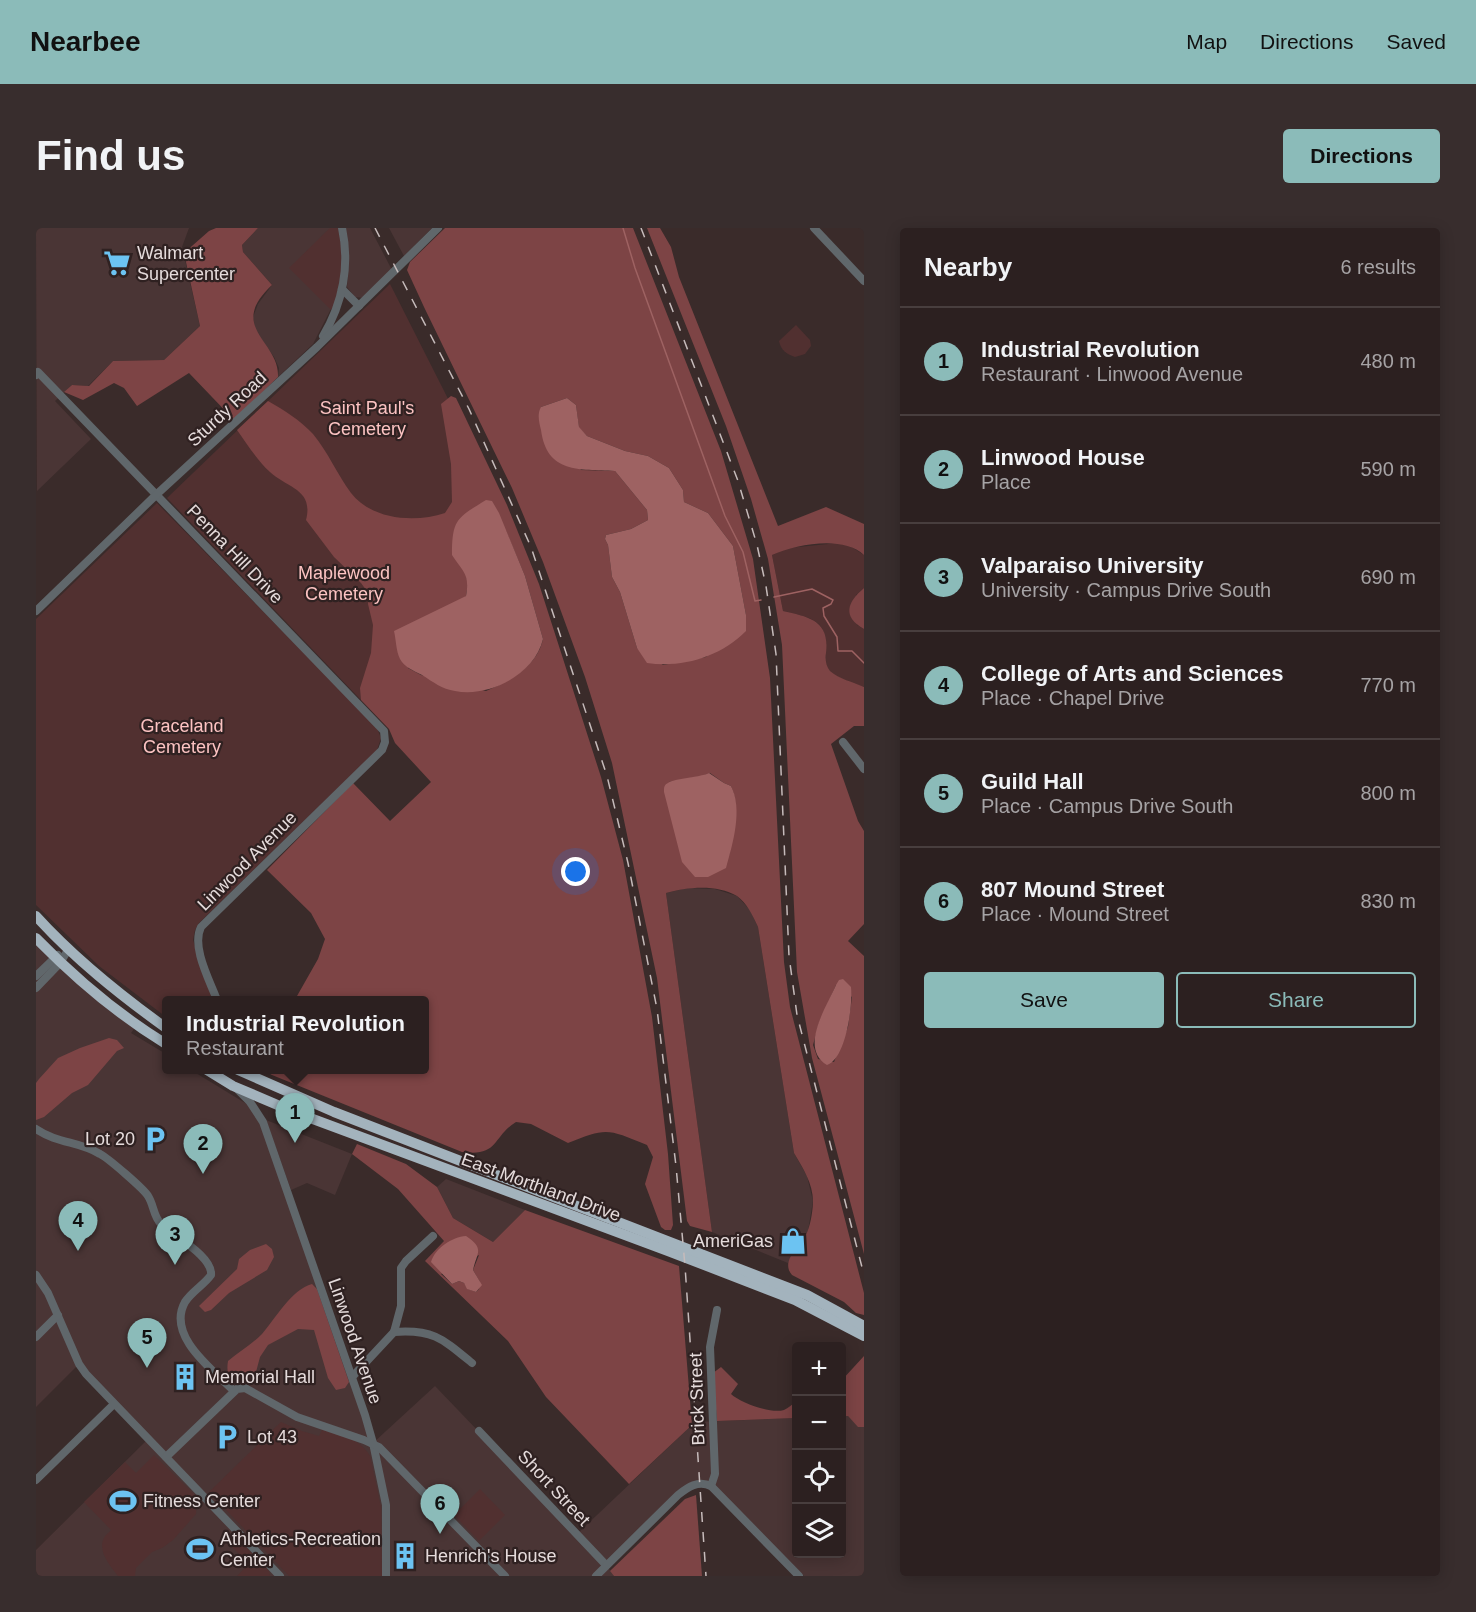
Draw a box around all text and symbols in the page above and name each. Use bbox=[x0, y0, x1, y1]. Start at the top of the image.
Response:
text: Nearbee bbox=[30, 26, 141, 57]
text: Map bbox=[1186, 30, 1227, 53]
text: Directions bbox=[1260, 30, 1353, 53]
text: Saved bbox=[1386, 30, 1446, 53]
button: Directions bbox=[1283, 129, 1440, 183]
text: Find us bbox=[36, 132, 185, 179]
place label: Walmart Supercenter bbox=[137, 243, 235, 284]
supermarket icon: Walmart Supercenter bbox=[102, 248, 132, 278]
text: Nearby bbox=[924, 252, 1012, 282]
text: 6 results bbox=[1340, 256, 1416, 278]
text: Industrial Revolution bbox=[981, 337, 1200, 362]
text: 1 bbox=[938, 350, 949, 372]
text: 480 m bbox=[1360, 350, 1416, 372]
text: Restaurant · Linwood Avenue bbox=[981, 363, 1243, 385]
street label: Sturdy Road bbox=[184, 368, 270, 450]
park label: Saint Paul's Cemetery bbox=[320, 398, 414, 439]
text: Linwood House bbox=[981, 445, 1145, 470]
text: 2 bbox=[938, 458, 949, 480]
text: 590 m bbox=[1360, 458, 1416, 480]
text: Place bbox=[981, 471, 1031, 493]
street label: Penna Hill Drive bbox=[183, 501, 287, 607]
text: Valparaiso University bbox=[981, 553, 1204, 578]
park label: Maplewood Cemetery bbox=[298, 563, 390, 604]
text: 3 bbox=[938, 566, 949, 588]
text: 690 m bbox=[1360, 566, 1416, 588]
text: University · Campus Drive South bbox=[981, 579, 1271, 601]
text: College of Arts and Sciences bbox=[981, 661, 1283, 686]
text: 4 bbox=[938, 674, 949, 696]
text: 770 m bbox=[1360, 674, 1416, 696]
text: Place · Chapel Drive bbox=[981, 687, 1164, 709]
park label: Graceland Cemetery bbox=[140, 716, 224, 757]
text: Guild Hall bbox=[981, 769, 1084, 794]
text: 5 bbox=[938, 782, 949, 804]
text: 800 m bbox=[1360, 782, 1416, 804]
text: Place · Campus Drive South bbox=[981, 795, 1233, 817]
street label: Linwood Avenue bbox=[193, 807, 301, 915]
your location bbox=[561, 857, 590, 886]
text: 807 Mound Street bbox=[981, 877, 1164, 902]
text: 6 bbox=[938, 890, 949, 912]
text: 830 m bbox=[1360, 890, 1416, 912]
text: Place · Mound Street bbox=[981, 903, 1169, 925]
button: Save bbox=[924, 972, 1164, 1028]
button: Share bbox=[1176, 972, 1416, 1028]
popup bbox=[162, 996, 429, 1074]
text: Industrial Revolution bbox=[186, 1011, 405, 1036]
text: Restaurant bbox=[186, 1037, 284, 1059]
pin: 1 bbox=[276, 1094, 314, 1143]
parking icon: Lot 20 bbox=[140, 1124, 170, 1154]
pin: 2 bbox=[184, 1124, 222, 1174]
place label: Lot 20 bbox=[85, 1129, 135, 1149]
street label: East Morthland Drive bbox=[459, 1149, 623, 1225]
pin: 4 bbox=[58, 1202, 98, 1251]
pin: 3 bbox=[156, 1216, 194, 1265]
shop icon: AmeriGas bbox=[778, 1226, 808, 1256]
place label: AmeriGas bbox=[693, 1231, 773, 1251]
street label: Linwood Avenue bbox=[324, 1275, 386, 1407]
pin: 5 bbox=[128, 1318, 166, 1368]
map controls bbox=[792, 1342, 846, 1558]
button: + bbox=[792, 1342, 846, 1396]
street label: Brick Street bbox=[685, 1352, 709, 1446]
building icon: Memorial Hall bbox=[170, 1362, 200, 1392]
place label: Memorial Hall bbox=[205, 1367, 315, 1387]
button: − bbox=[792, 1396, 846, 1450]
parking icon: Lot 43 bbox=[212, 1422, 242, 1452]
place label: Lot 43 bbox=[247, 1427, 297, 1447]
street label: Short Street bbox=[514, 1446, 594, 1530]
button: locate bbox=[792, 1450, 846, 1504]
pin: 6 bbox=[420, 1484, 460, 1534]
sports icon: Fitness Center bbox=[108, 1486, 138, 1516]
place label: Fitness Center bbox=[143, 1491, 260, 1511]
button: layers bbox=[792, 1504, 846, 1558]
place label: Athletics-Recreation Center bbox=[220, 1529, 381, 1570]
sports icon: Athletics-Recreation Center bbox=[185, 1534, 215, 1564]
building icon: Henrich's House bbox=[390, 1541, 420, 1571]
place label: Henrich's House bbox=[425, 1546, 557, 1566]

